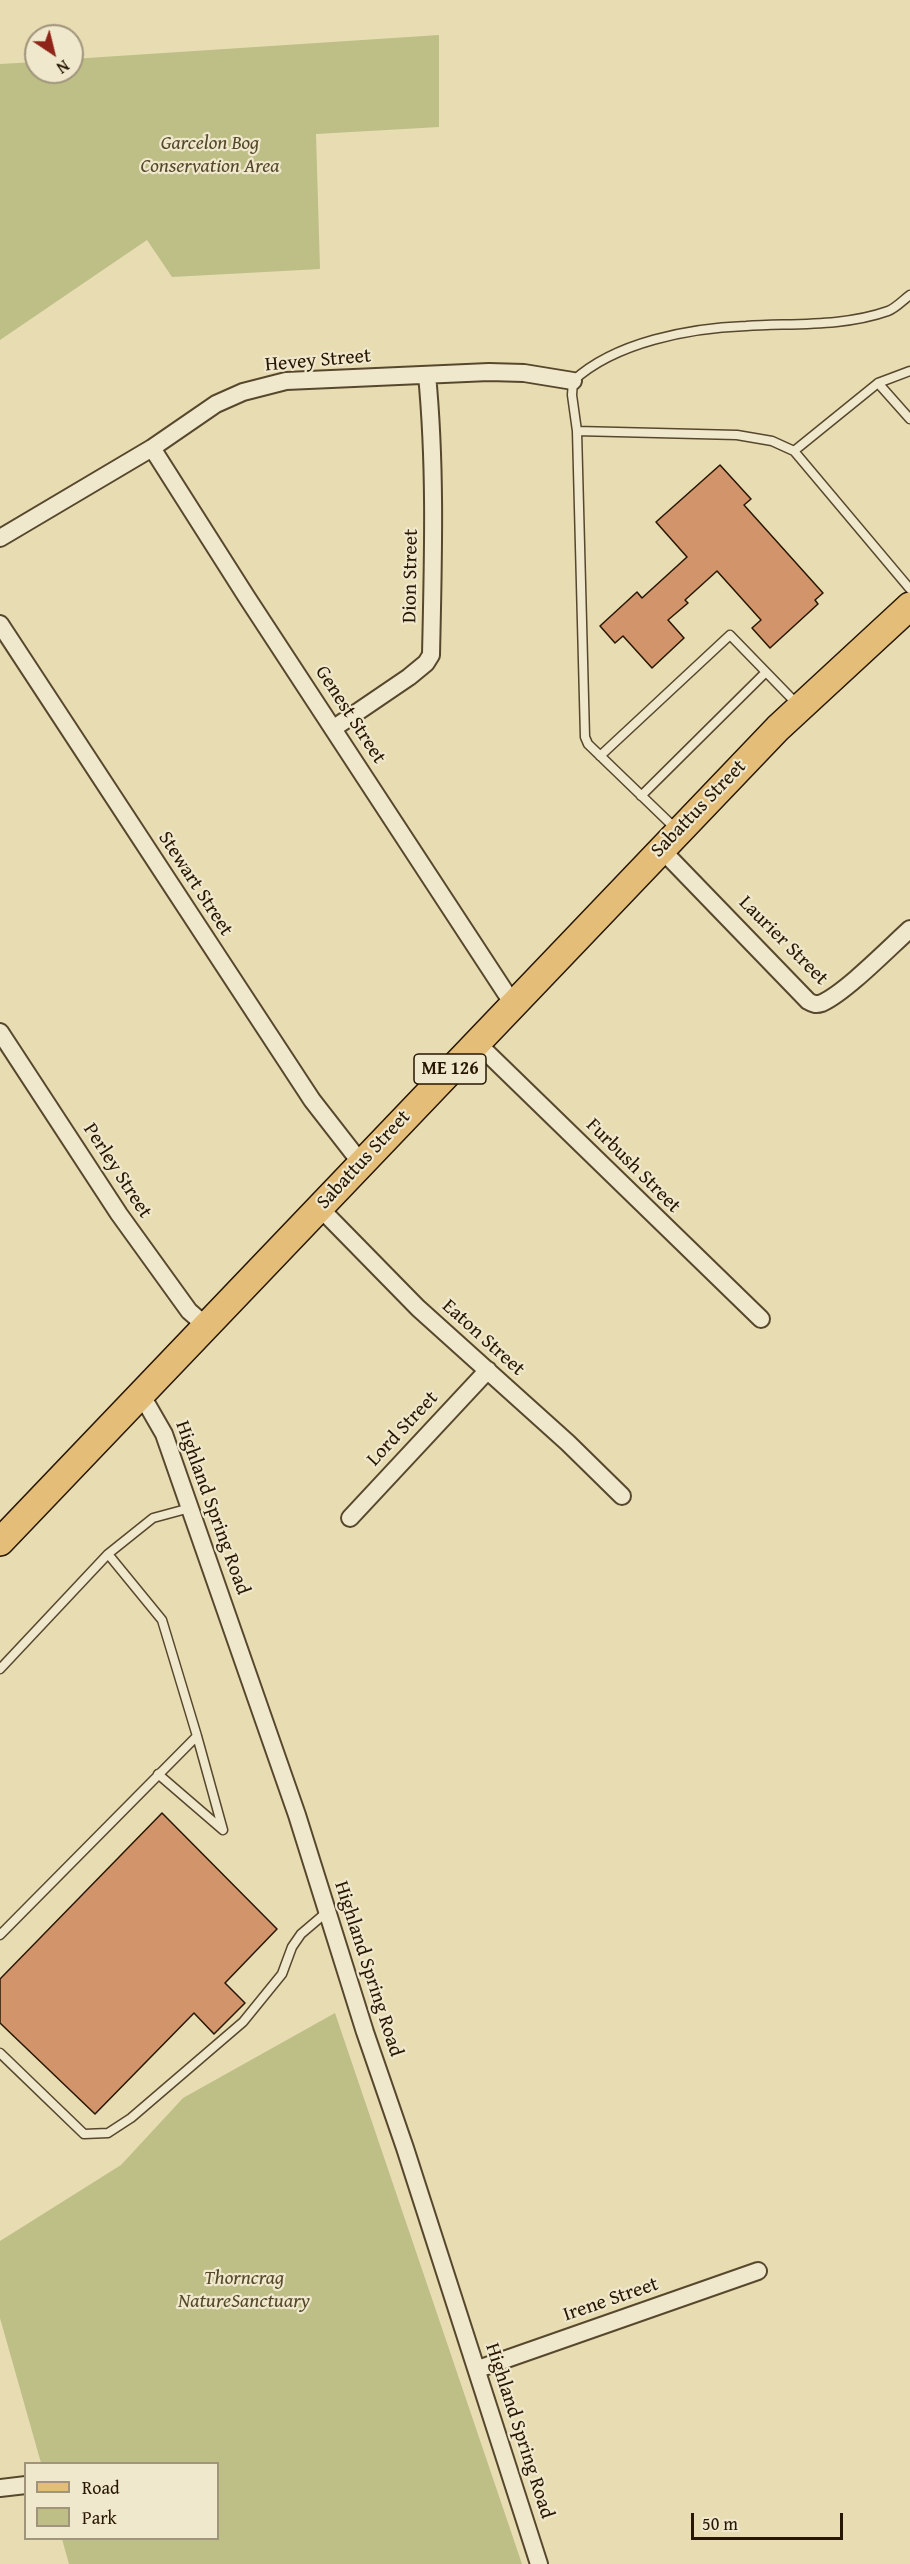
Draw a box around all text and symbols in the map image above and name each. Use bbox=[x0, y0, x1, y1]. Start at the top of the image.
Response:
north arrow bbox=[24, 24, 84, 84]
text: N bbox=[52, 54, 74, 80]
park label: Garcelon Bog Conservation Area bbox=[140, 132, 280, 179]
street label: Hevey Street bbox=[264, 344, 372, 378]
street label: Dion Street bbox=[398, 529, 424, 623]
street label: Genest Street bbox=[309, 662, 391, 768]
street label: Sabattus Street bbox=[646, 755, 752, 863]
street label: Stewart Street bbox=[152, 827, 238, 941]
street label: Laurier Street bbox=[733, 891, 833, 991]
road number: ME 126 bbox=[414, 1054, 486, 1084]
street label: Sabattus Street bbox=[312, 1105, 416, 1215]
street label: Furbush Street bbox=[581, 1114, 685, 1218]
street label: Perley Street bbox=[77, 1119, 157, 1223]
street label: Eaton Street bbox=[437, 1295, 529, 1381]
street label: Lord Street bbox=[362, 1387, 444, 1471]
street label: Highland Spring Road bbox=[169, 1418, 255, 1598]
street label: Highland Spring Road bbox=[328, 1878, 408, 2060]
park label: Thorncrag NatureSanctuary bbox=[178, 2267, 310, 2314]
street label: Irene Street bbox=[560, 2273, 662, 2327]
street label: Highland Spring Road bbox=[479, 2340, 559, 2522]
legend bbox=[24, 2462, 219, 2540]
text: Road bbox=[82, 2474, 120, 2501]
scale bar bbox=[694, 2501, 846, 2539]
text: Park bbox=[82, 2504, 117, 2531]
text: 50 m bbox=[702, 2510, 738, 2537]

